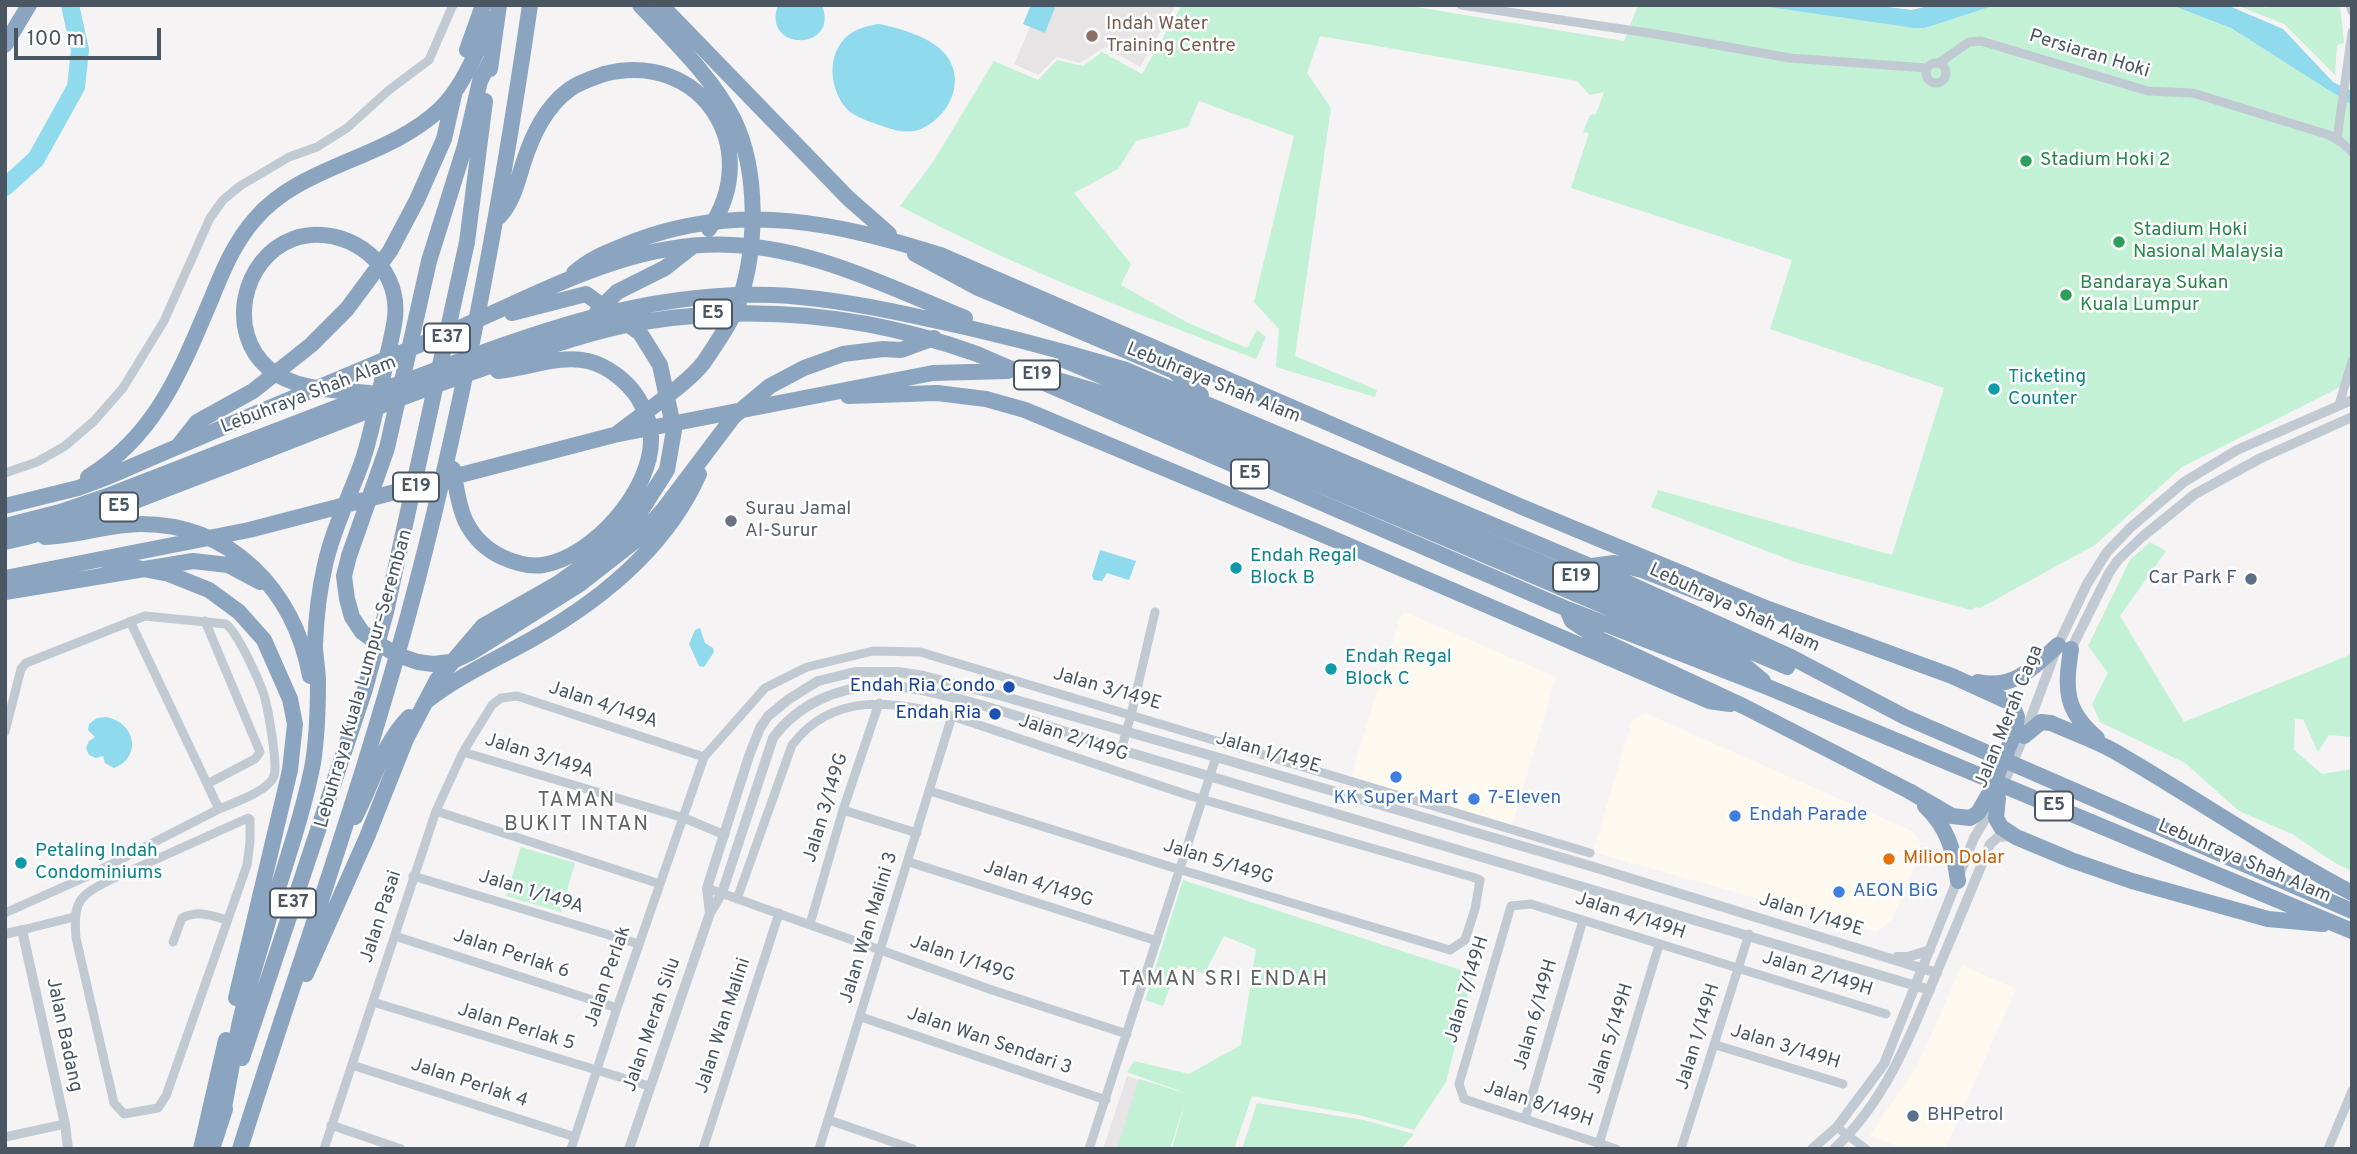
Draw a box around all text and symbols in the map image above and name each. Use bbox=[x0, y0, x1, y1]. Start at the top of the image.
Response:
scale bar bbox=[18, 14, 164, 58]
place label: Indah Water Training Centre bbox=[1106, 14, 1236, 58]
text: 100 m bbox=[27, 26, 84, 53]
street label: Persiaran Hoki bbox=[2026, 26, 2152, 84]
marker: Indah Water Training Centre bbox=[1084, 28, 1100, 44]
place label: Stadium Hoki 2 bbox=[2040, 150, 2170, 172]
marker: Stadium Hoki 2 bbox=[2018, 153, 2034, 169]
place label: Stadium Hoki Nasional Malaysia bbox=[2133, 220, 2283, 264]
marker: Stadium Hoki Nasional Malaysia bbox=[2111, 234, 2127, 250]
place label: Bandaraya Sukan Kuala Lumpur bbox=[2080, 273, 2229, 317]
marker: Bandaraya Sukan Kuala Lumpur bbox=[2058, 287, 2074, 303]
road number: E5 bbox=[694, 300, 732, 328]
road number: E37 bbox=[424, 324, 470, 352]
street label: Lebuhraya Shah Alam bbox=[1123, 339, 1303, 429]
street label: Lebuhraya Shah Alam bbox=[218, 352, 400, 440]
road number: E19 bbox=[1014, 360, 1060, 390]
place label: Ticketing Counter bbox=[2008, 367, 2086, 411]
marker: Ticketing Counter bbox=[1986, 381, 2002, 397]
road number: E5 bbox=[1231, 460, 1269, 488]
road number: E19 bbox=[393, 472, 439, 502]
road number: E5 bbox=[100, 492, 138, 522]
place label: Surau Jamal Al-Surur bbox=[745, 499, 851, 543]
marker: Surau Jamal Al-Surur bbox=[723, 513, 739, 529]
street label: Lebuhraya Kuala Lumpur–Seremban bbox=[311, 527, 419, 831]
place label: Endah Regal Block B bbox=[1250, 546, 1357, 590]
street label: Lebuhraya Shah Alam bbox=[1645, 559, 1823, 659]
marker: Endah Regal Block B bbox=[1228, 560, 1244, 576]
road number: E19 bbox=[1553, 562, 1599, 592]
place label: Car Park F bbox=[2148, 568, 2237, 590]
marker: Car Park F bbox=[2243, 571, 2259, 587]
street label: Jalan Merah Caga bbox=[1971, 642, 2049, 792]
place label: Endah Regal Block C bbox=[1345, 647, 1452, 691]
marker: Endah Regal Block C bbox=[1323, 661, 1339, 677]
street label: Jalan 3/149E bbox=[1050, 664, 1164, 716]
place label: Endah Ria Condo bbox=[850, 676, 995, 698]
street label: Jalan 4/149A bbox=[545, 678, 661, 734]
marker: Endah Ria Condo bbox=[1001, 679, 1017, 695]
place label: Endah Ria bbox=[895, 703, 981, 725]
marker: Endah Ria bbox=[987, 706, 1003, 722]
street label: Jalan 2/149G bbox=[1015, 710, 1131, 768]
street label: Jalan 1/149E bbox=[1213, 728, 1323, 780]
street label: Jalan 3/149A bbox=[482, 730, 596, 784]
street label: Jalan 3/149G bbox=[799, 750, 855, 866]
marker: KK Super Mart bbox=[1388, 769, 1404, 785]
place label: KK Super Mart bbox=[1334, 788, 1458, 810]
place label: 7-Eleven bbox=[1488, 788, 1561, 810]
district label: TAMAN BUKIT INTAN bbox=[505, 789, 649, 839]
marker: 7-Eleven bbox=[1466, 791, 1482, 807]
road number: E5 bbox=[2035, 792, 2073, 820]
place label: Endah Parade bbox=[1749, 805, 1867, 827]
marker: Endah Parade bbox=[1727, 808, 1743, 824]
street label: Lebuhraya Shah Alam bbox=[2154, 815, 2334, 909]
street label: Jalan 5/149G bbox=[1160, 835, 1276, 891]
place label: Petaling Indah Condominiums bbox=[35, 841, 162, 885]
place label: Milion Dolar bbox=[1903, 848, 2005, 870]
street label: Jalan Wan Malini 3 bbox=[836, 849, 904, 1007]
marker: Milion Dolar bbox=[1881, 851, 1897, 867]
marker: Petaling Indah Condominiums bbox=[13, 855, 29, 871]
street label: Jalan 4/149G bbox=[980, 856, 1096, 914]
street label: Jalan 1/149A bbox=[476, 866, 586, 920]
street label: Jalan Pasai bbox=[356, 868, 408, 966]
place label: AEON BiG bbox=[1853, 881, 1939, 903]
marker: AEON BiG bbox=[1831, 884, 1847, 900]
road number: E37 bbox=[270, 888, 316, 918]
street label: Jalan 4/149H bbox=[1572, 888, 1688, 946]
street label: Jalan 1/149E bbox=[1756, 889, 1866, 943]
street label: Jalan Perlak bbox=[581, 923, 637, 1031]
street label: Jalan Perlak 6 bbox=[450, 925, 572, 985]
street label: Jalan 1/149G bbox=[906, 931, 1018, 989]
street label: Jalan 7/149H bbox=[1441, 934, 1495, 1046]
street label: Jalan 2/149H bbox=[1759, 947, 1875, 1003]
street label: Jalan Merah Silu bbox=[619, 955, 687, 1095]
street label: Jalan Wan Malini bbox=[691, 955, 757, 1097]
street label: Jalan 6/149H bbox=[1510, 957, 1564, 1073]
district label: TAMAN SRI ENDAH bbox=[1121, 968, 1327, 994]
street label: Jalan Badang bbox=[40, 976, 86, 1094]
street label: Jalan 5/149H bbox=[1584, 981, 1640, 1097]
street label: Jalan 1/149H bbox=[1672, 981, 1726, 1093]
street label: Jalan Perlak 5 bbox=[454, 999, 578, 1057]
street label: Jalan Wan Sendari 3 bbox=[903, 1003, 1075, 1081]
street label: Jalan 3/149H bbox=[1727, 1020, 1843, 1076]
street label: Jalan Perlak 4 bbox=[408, 1054, 530, 1114]
street label: Jalan 8/149H bbox=[1480, 1077, 1596, 1133]
place label: BHPetrol bbox=[1927, 1105, 2004, 1127]
marker: BHPetrol bbox=[1905, 1108, 1921, 1124]

